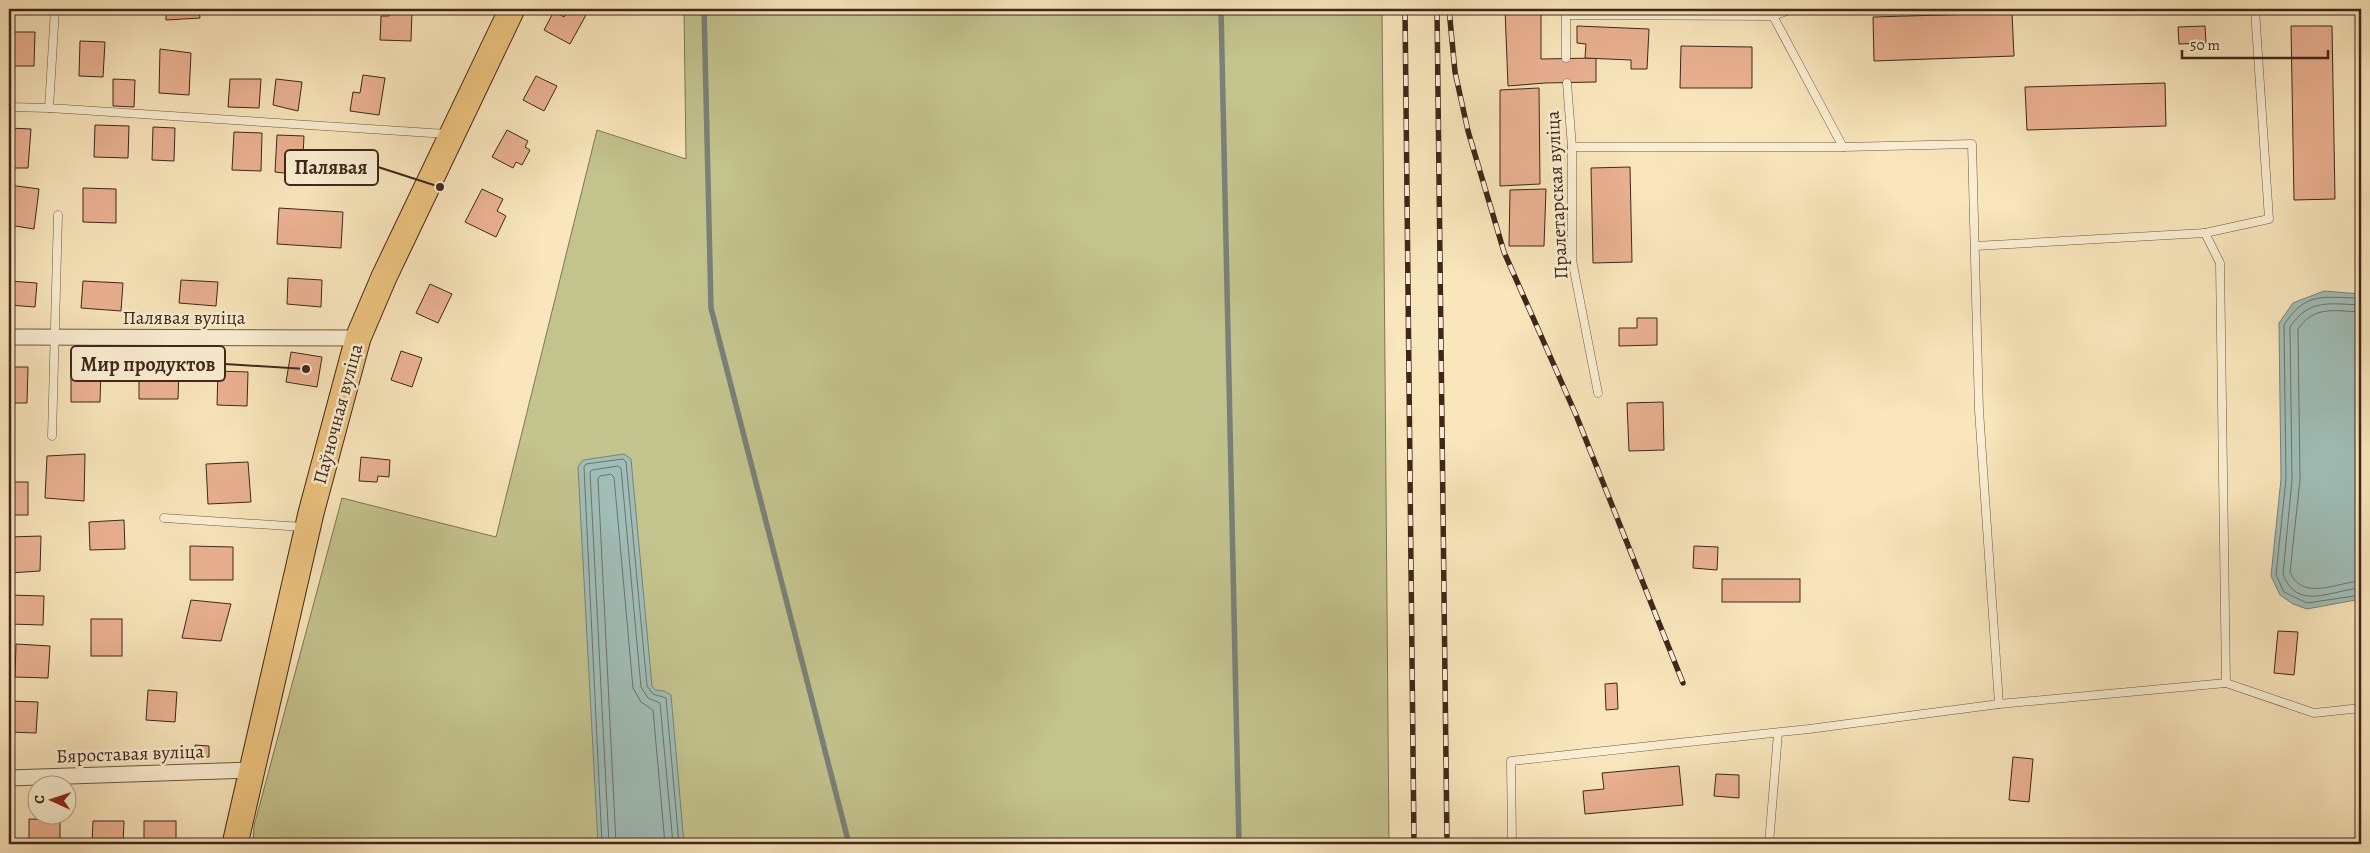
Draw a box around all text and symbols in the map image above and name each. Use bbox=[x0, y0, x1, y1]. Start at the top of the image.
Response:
scale bar bbox=[2182, 28, 2329, 60]
text: 50 m bbox=[2190, 35, 2220, 55]
street label: Пралетарская вуліца bbox=[1540, 110, 1574, 280]
callout: Палявая bbox=[285, 150, 378, 185]
text: Палявая bbox=[294, 154, 368, 181]
street label: Палявая вуліца bbox=[123, 305, 246, 331]
street label: Паўночная вуліца bbox=[307, 341, 369, 487]
callout: Мир продуктов bbox=[71, 346, 225, 381]
text: Мир продуктов bbox=[81, 351, 216, 378]
street label: Бяроставая вуліца bbox=[56, 738, 205, 770]
north arrow bbox=[28, 776, 78, 826]
text: С bbox=[30, 794, 49, 804]

